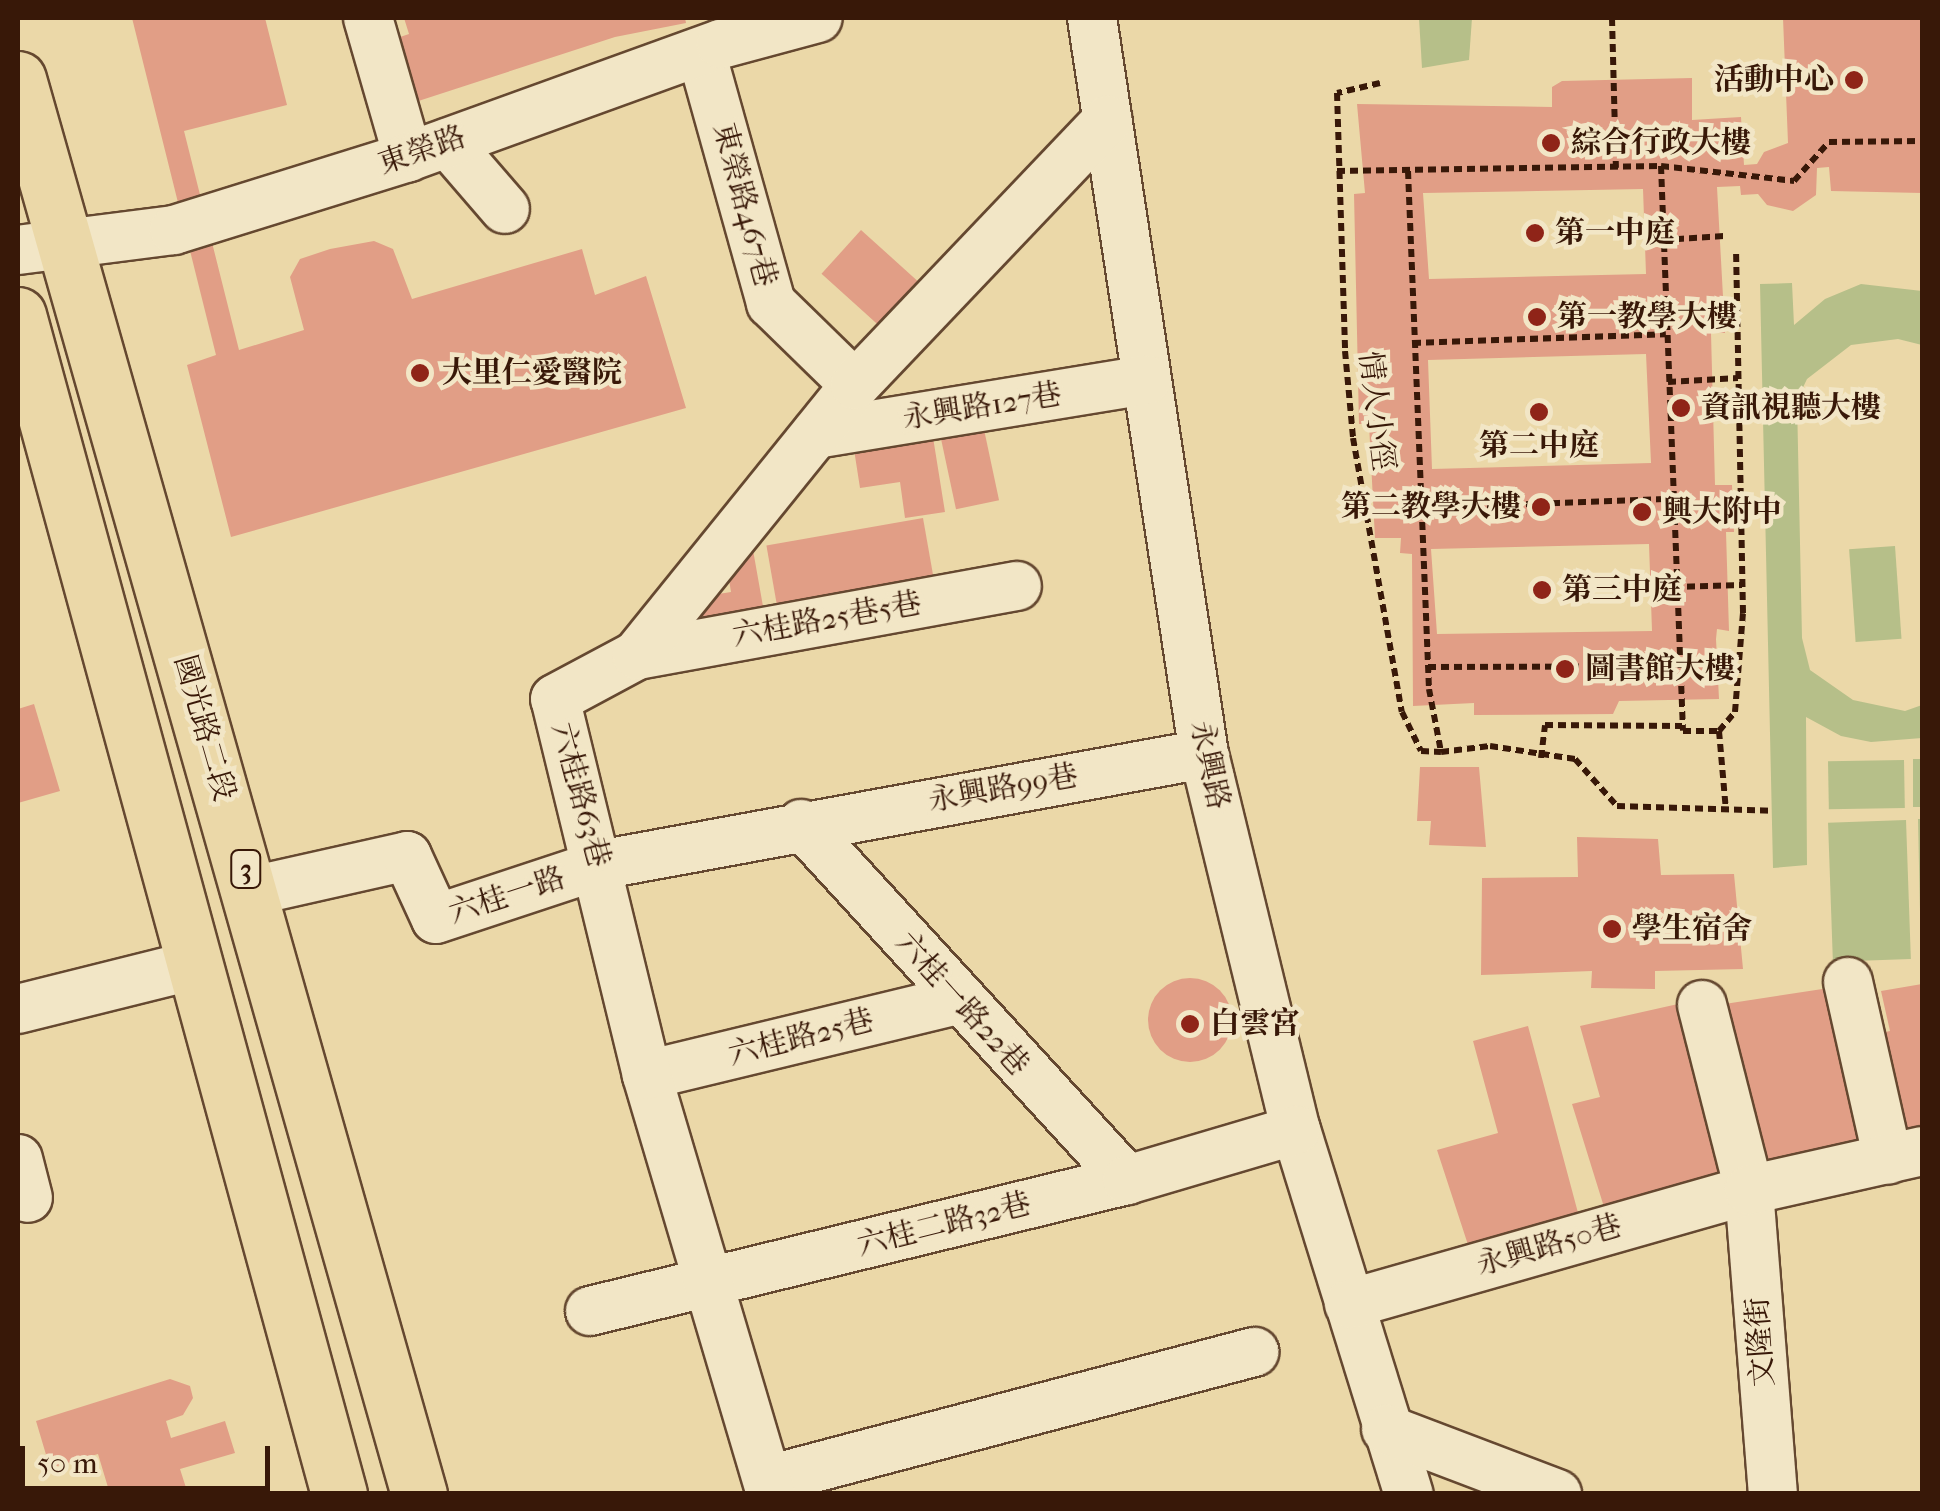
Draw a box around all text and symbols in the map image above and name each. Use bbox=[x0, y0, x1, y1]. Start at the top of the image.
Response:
place label: 活動中心 bbox=[1714, 62, 1834, 98]
marker: 活動中心 bbox=[1843, 69, 1865, 91]
street label: 東榮路 bbox=[374, 119, 470, 183]
street label: 東榮路467巷 bbox=[705, 119, 783, 291]
place label: 綜合行政大樓 bbox=[1571, 125, 1751, 161]
marker: 綜合行政大樓 bbox=[1540, 132, 1562, 154]
place label: 第一中庭 bbox=[1555, 215, 1675, 251]
marker: 第一中庭 bbox=[1524, 222, 1546, 244]
place label: 第一教學大樓 bbox=[1557, 299, 1737, 335]
marker: 第一教學大樓 bbox=[1526, 306, 1548, 328]
street label: 情人小徑 bbox=[1351, 349, 1401, 473]
place label: 大里仁愛醫院 bbox=[442, 355, 622, 391]
marker: 大里仁愛醫院 bbox=[407, 360, 433, 386]
street label: 永興路127巷 bbox=[900, 377, 1064, 437]
place label: 資訊視聽大樓 bbox=[1701, 390, 1881, 426]
marker: 資訊視聽大樓 bbox=[1670, 397, 1692, 419]
marker: 第二中庭 bbox=[1528, 401, 1550, 423]
place label: 第二中庭 bbox=[1479, 428, 1599, 464]
place label: 第二教學大樓 bbox=[1341, 489, 1521, 525]
place label: 興大附中 bbox=[1662, 494, 1782, 530]
marker: 第二教學大樓 bbox=[1530, 496, 1552, 518]
marker: 興大附中 bbox=[1631, 501, 1653, 523]
place label: 第三中庭 bbox=[1562, 572, 1682, 608]
marker: 第三中庭 bbox=[1531, 579, 1553, 601]
street label: 六桂路25巷5巷 bbox=[730, 586, 924, 654]
street label: 國光路二段 bbox=[166, 651, 242, 805]
place label: 圖書館大樓 bbox=[1585, 651, 1735, 687]
marker: 圖書館大樓 bbox=[1554, 658, 1576, 680]
street label: 永興路 bbox=[1182, 717, 1236, 813]
street label: 六桂路63巷 bbox=[543, 719, 617, 871]
street label: 永興路99巷 bbox=[925, 758, 1081, 820]
road number: 3 bbox=[228, 846, 264, 892]
street label: 六桂一路 bbox=[444, 860, 570, 932]
place label: 學生宿舍 bbox=[1632, 911, 1752, 947]
marker: 學生宿舍 bbox=[1601, 918, 1623, 940]
street label: 六桂一路22巷 bbox=[888, 925, 1036, 1083]
street label: 六桂路25巷 bbox=[725, 1003, 877, 1073]
place label: 白雲宮 bbox=[1210, 1006, 1300, 1042]
marker: 白雲宮 bbox=[1179, 1013, 1201, 1035]
street label: 六桂二路32巷 bbox=[853, 1186, 1035, 1264]
street label: 永興路50巷 bbox=[1472, 1208, 1626, 1284]
street label: 文隆街 bbox=[1740, 1296, 1782, 1388]
scale bar bbox=[25, 1426, 275, 1488]
text: 50 m bbox=[37, 1446, 98, 1481]

